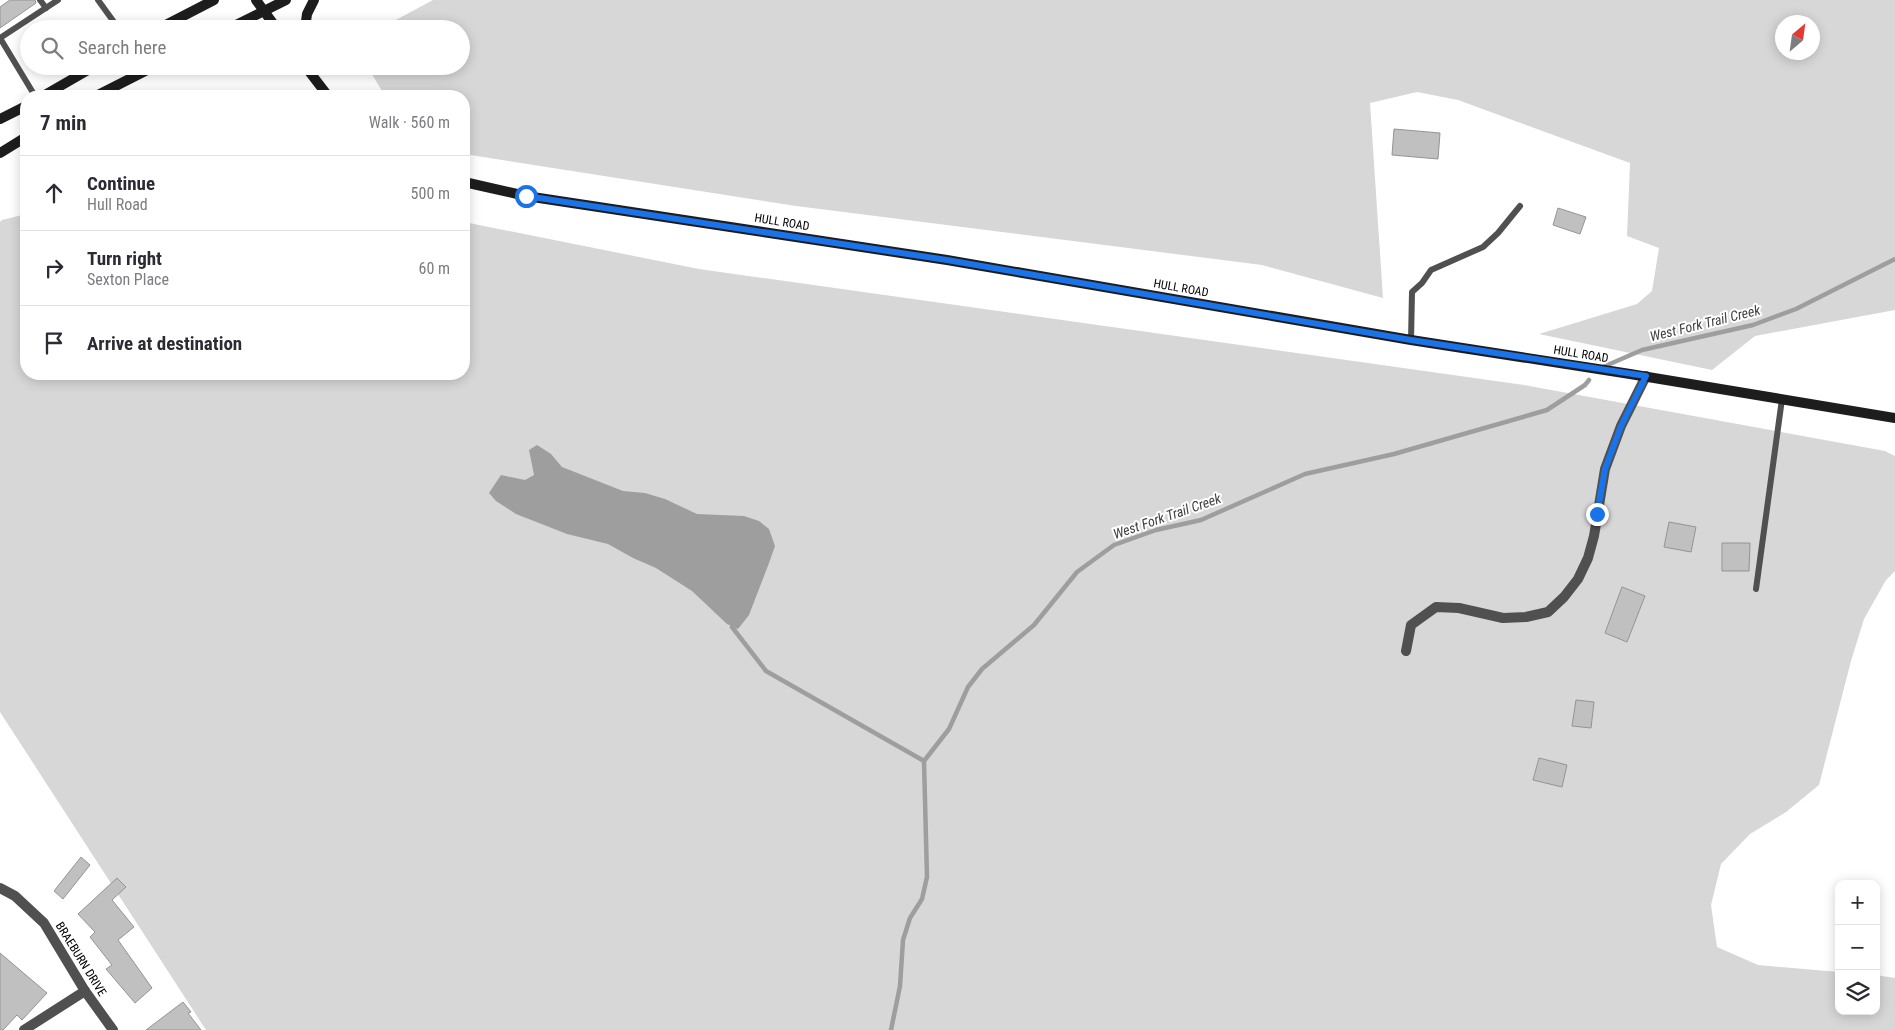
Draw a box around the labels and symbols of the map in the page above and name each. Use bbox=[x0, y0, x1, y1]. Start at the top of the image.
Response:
north arrow bbox=[1775, 15, 1820, 60]
route start bbox=[515, 185, 538, 208]
street label: HULL ROAD bbox=[753, 211, 811, 233]
street label: HULL ROAD bbox=[1152, 276, 1210, 300]
water label: West Fork Trail Creek bbox=[1648, 301, 1763, 344]
street label: HULL ROAD bbox=[1552, 343, 1610, 365]
water label: West Fork Trail Creek bbox=[1111, 490, 1224, 542]
route end bbox=[1586, 503, 1609, 526]
street label: BRAEBURN DRIVE bbox=[53, 919, 109, 999]

